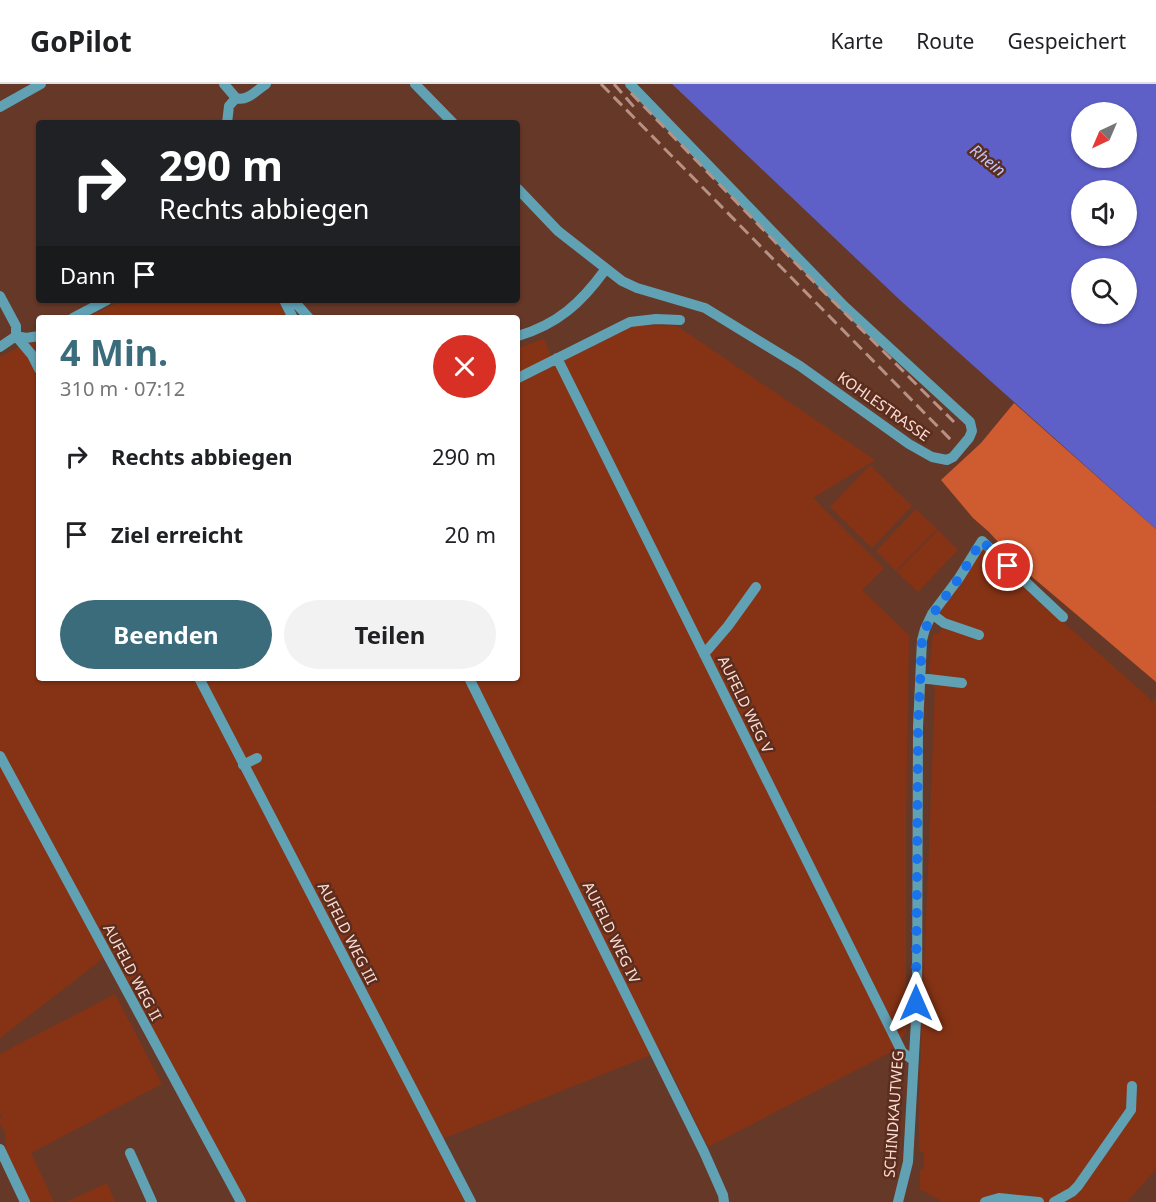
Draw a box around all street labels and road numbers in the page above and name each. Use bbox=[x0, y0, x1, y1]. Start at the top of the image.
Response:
street label: KOHLESTRASSE bbox=[834, 367, 934, 445]
street label: AUFELD WEG V bbox=[714, 652, 778, 756]
street label: AUFELD WEG IV bbox=[579, 878, 645, 986]
street label: AUFELD WEG III bbox=[314, 879, 382, 987]
street label: AUFELD WEG II bbox=[99, 920, 167, 1024]
street label: SCHINDKAUTWEG bbox=[879, 1050, 907, 1178]

